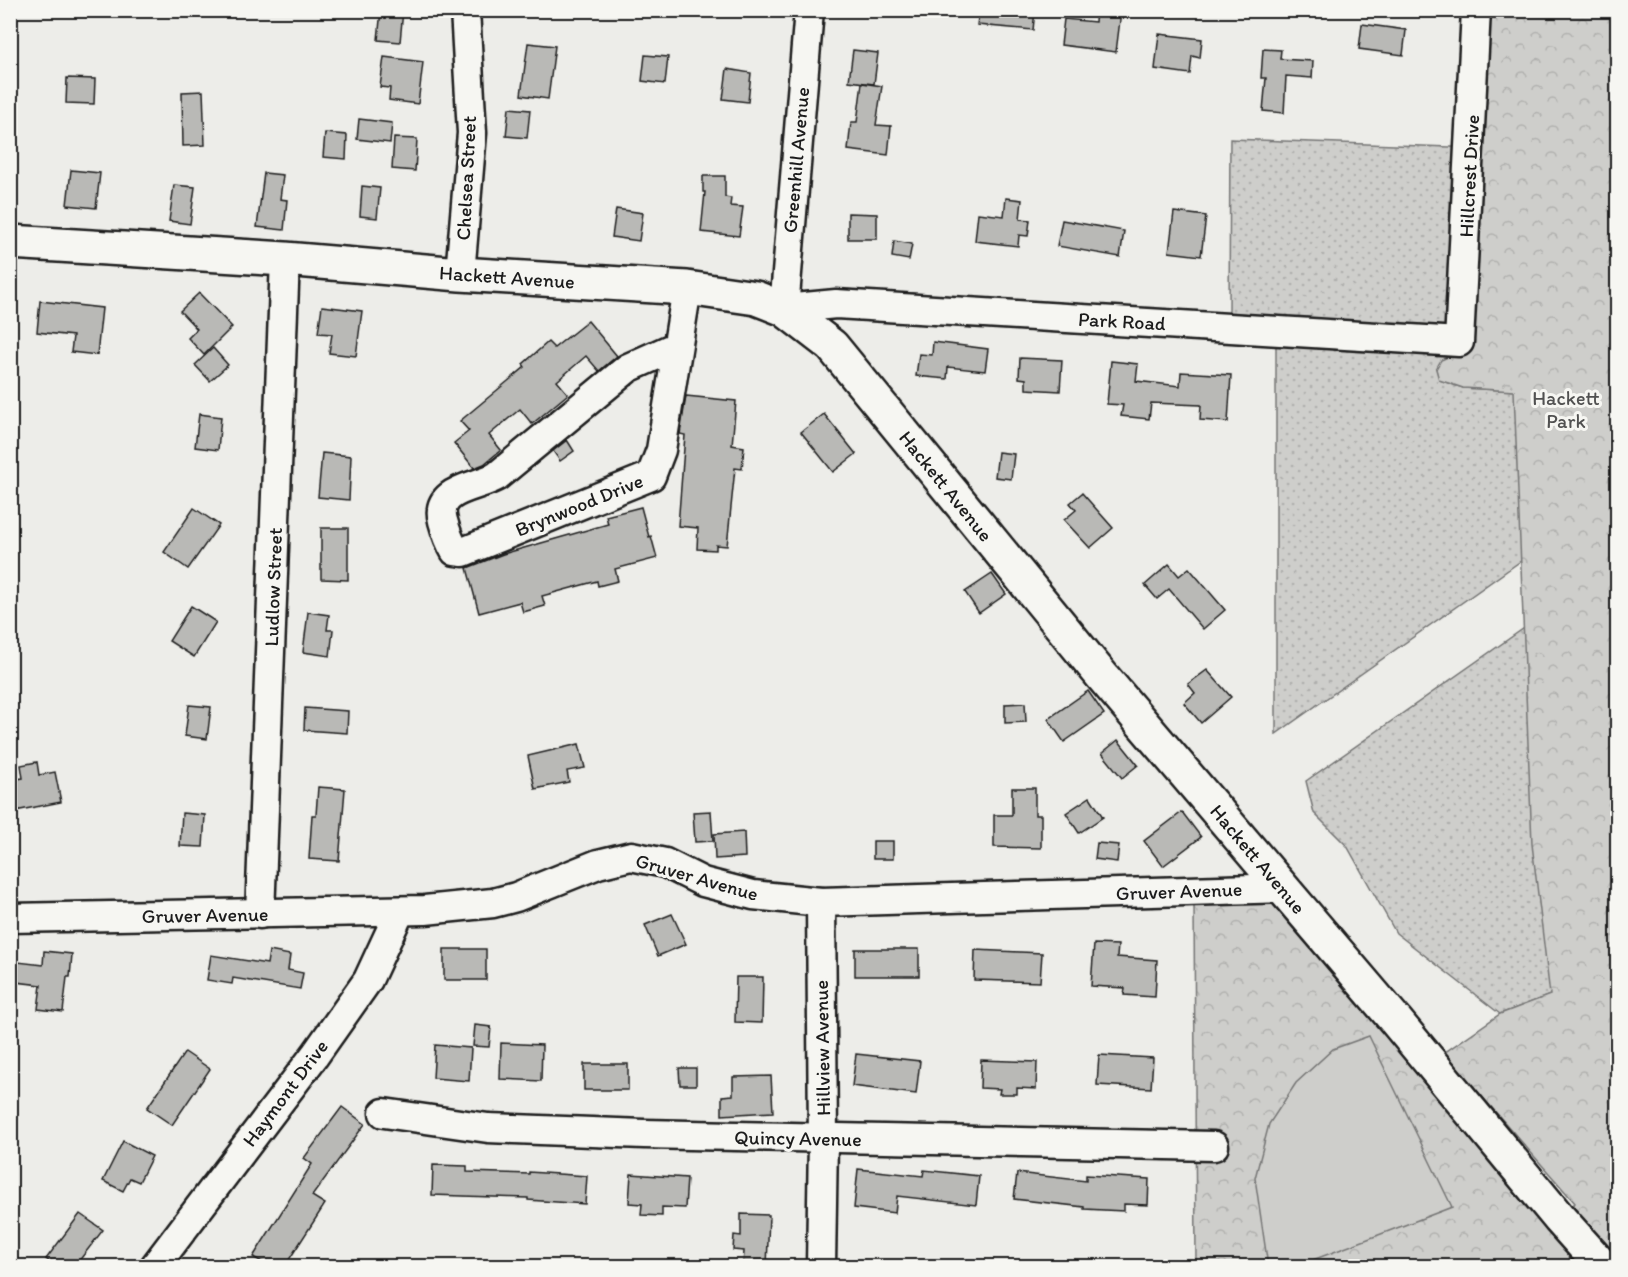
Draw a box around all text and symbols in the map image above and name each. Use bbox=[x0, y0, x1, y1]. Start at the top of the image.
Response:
street label: Greenhill Avenue bbox=[778, 86, 814, 234]
street label: Hillcrest Drive bbox=[1454, 114, 1484, 238]
street label: Chelsea Street bbox=[451, 115, 481, 241]
street label: Hackett Avenue bbox=[439, 260, 575, 294]
street label: Park Road bbox=[1078, 307, 1167, 335]
park label: Hackett Park bbox=[1532, 386, 1600, 433]
street label: Hackett Avenue bbox=[894, 426, 998, 546]
street label: Brynwood Drive bbox=[512, 468, 646, 542]
street label: Ludlow Street bbox=[259, 527, 287, 647]
street label: Hackett Avenue bbox=[1205, 799, 1311, 919]
street label: Gruver Avenue bbox=[633, 848, 761, 906]
street label: Gruver Avenue bbox=[1115, 877, 1243, 905]
street label: Gruver Avenue bbox=[141, 902, 269, 928]
street label: Hillview Avenue bbox=[809, 980, 835, 1116]
street label: Haymont Drive bbox=[237, 1035, 333, 1151]
street label: Quincy Avenue bbox=[734, 1125, 862, 1151]

